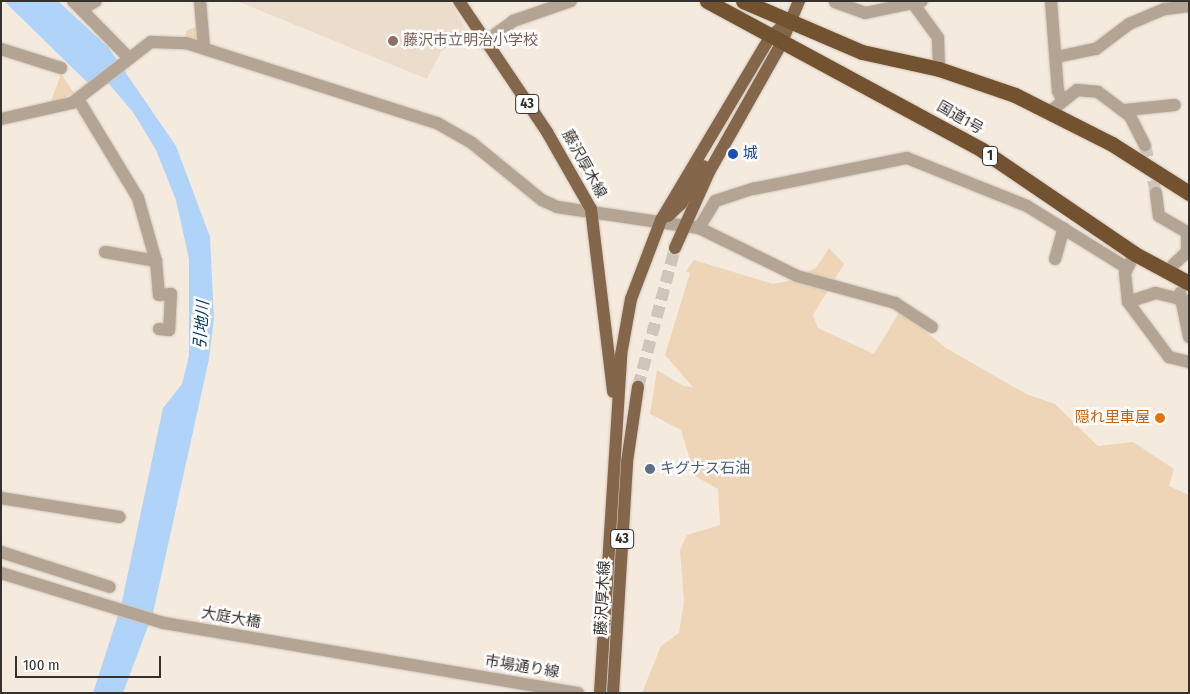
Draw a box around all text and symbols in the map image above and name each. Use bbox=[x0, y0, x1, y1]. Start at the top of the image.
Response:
place label: 藤沢市立明治小学校 bbox=[403, 32, 538, 50]
marker: 藤沢市立明治小学校 bbox=[387, 35, 399, 47]
road number: 43 bbox=[514, 92, 540, 116]
street label: 国道1号 bbox=[933, 97, 987, 139]
street label: 藤沢厚木線 bbox=[558, 127, 610, 201]
road number: 1 bbox=[981, 144, 999, 168]
place label: 城 bbox=[743, 145, 758, 163]
marker: 城 bbox=[727, 148, 739, 160]
water label: 引地川 bbox=[191, 300, 213, 350]
place label: 隠れ里車屋 bbox=[1075, 409, 1150, 427]
marker: 隠れ里車屋 bbox=[1154, 412, 1166, 424]
place label: キグナス石油 bbox=[660, 460, 750, 478]
marker: キグナス石油 bbox=[644, 463, 656, 475]
road number: 43 bbox=[610, 528, 634, 550]
street label: 藤沢厚木線 bbox=[592, 560, 614, 636]
street label: 大庭大橋 bbox=[200, 604, 262, 632]
scale bar bbox=[18, 646, 164, 678]
street label: 市場通り線 bbox=[484, 652, 560, 682]
text: 100 m bbox=[23, 656, 60, 674]

